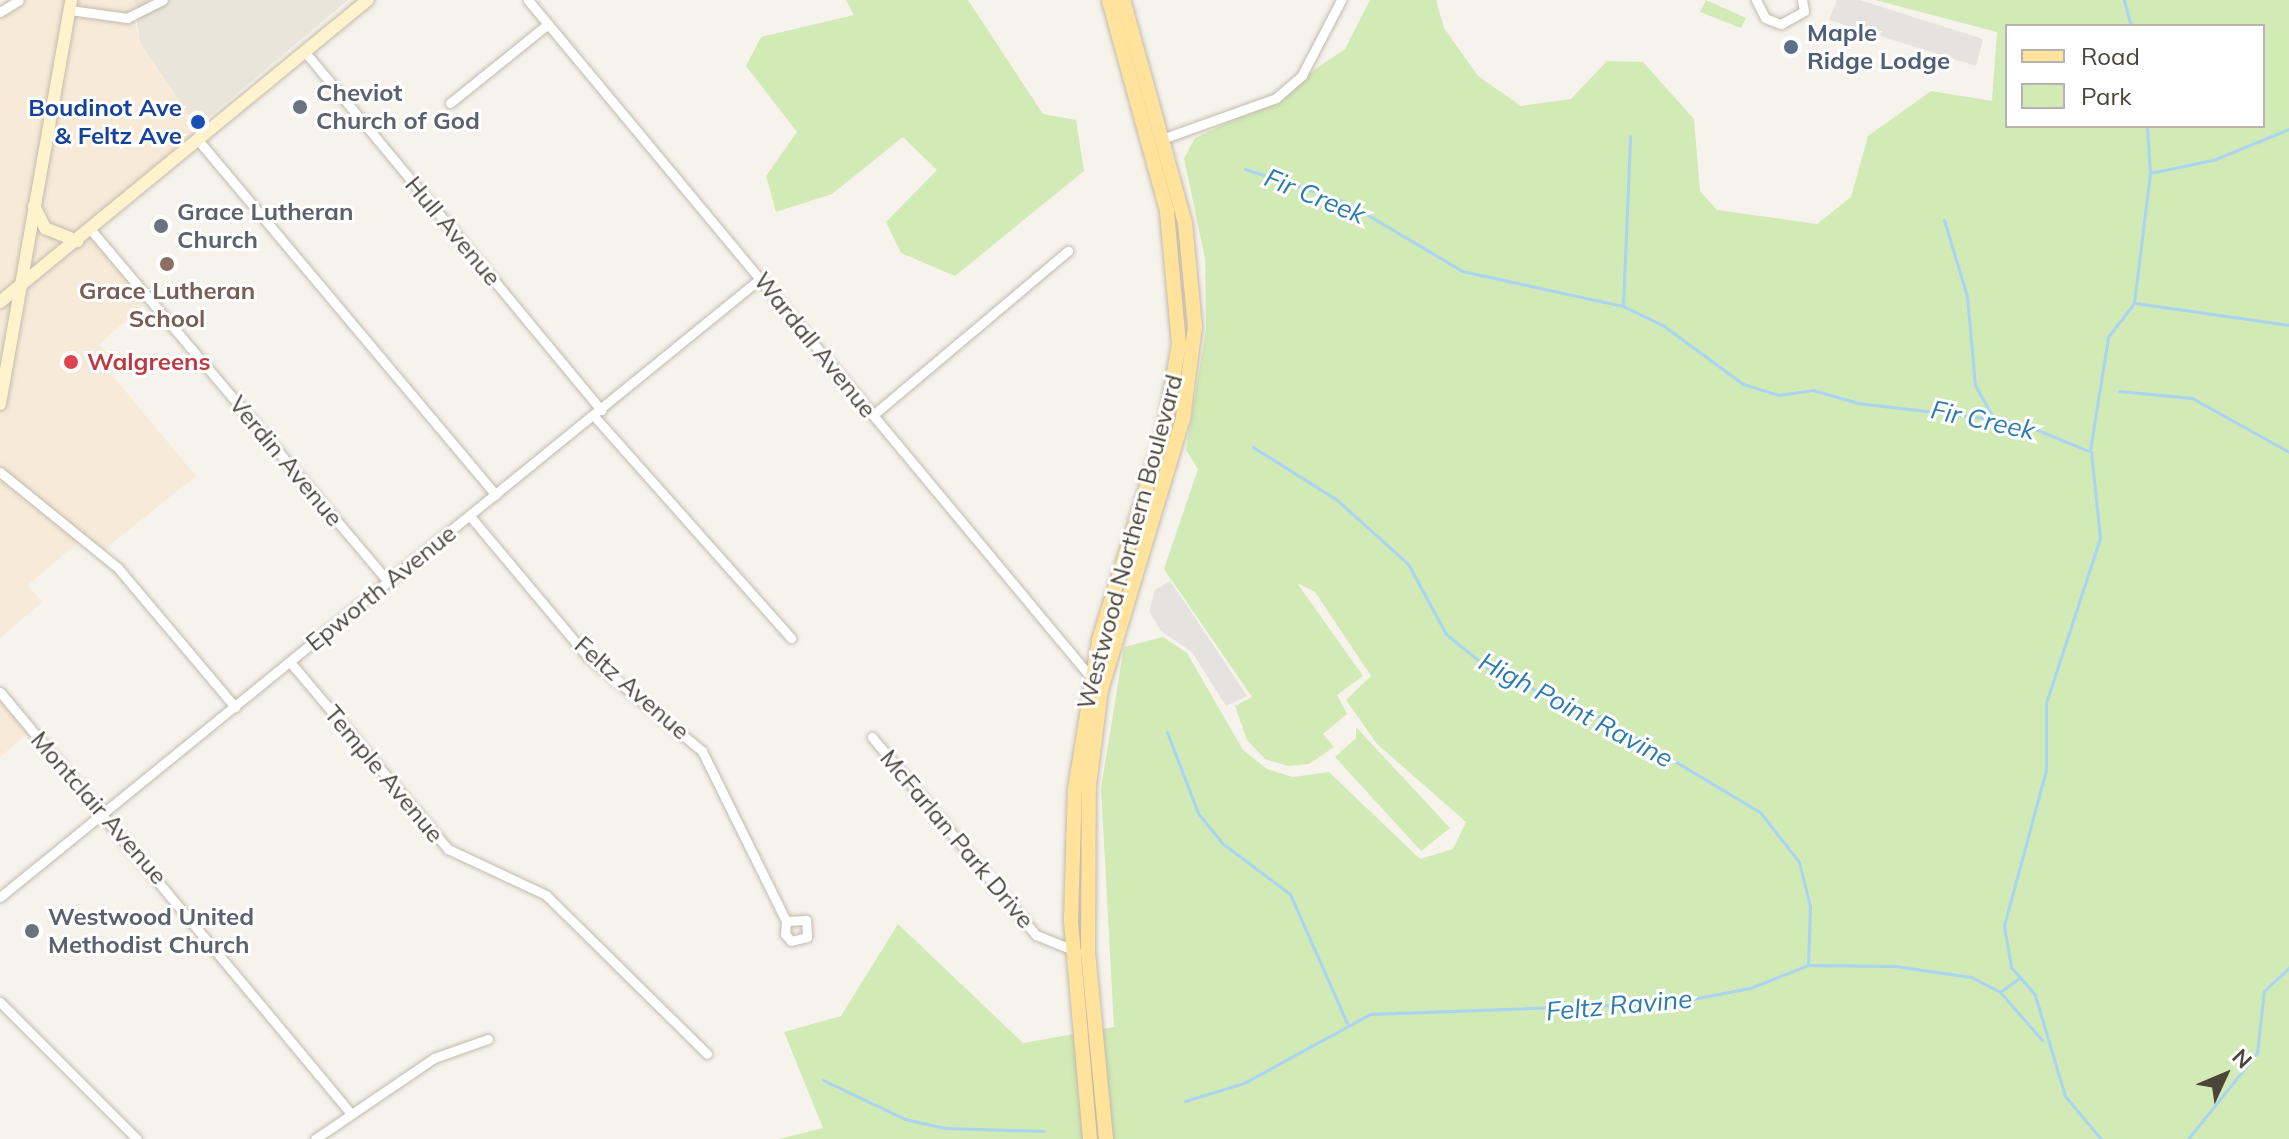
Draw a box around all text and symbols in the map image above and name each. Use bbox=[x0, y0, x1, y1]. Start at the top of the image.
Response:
place label: Maple Ridge Lodge bbox=[1807, 19, 1950, 75]
legend bbox=[2005, 24, 2265, 128]
marker: Maple Ridge Lodge bbox=[1782, 38, 1800, 56]
text: Road bbox=[2081, 41, 2140, 71]
place label: Cheviot Church of God bbox=[316, 79, 480, 135]
text: Park bbox=[2081, 81, 2132, 111]
place label: Boudinot Ave & Feltz Ave bbox=[28, 94, 182, 150]
marker: Cheviot Church of God bbox=[291, 98, 309, 116]
marker: Boudinot Ave & Feltz Ave bbox=[189, 113, 207, 131]
water label: Fir Creek bbox=[1260, 162, 1370, 230]
street label: Hull Avenue bbox=[399, 171, 507, 291]
place label: Grace Lutheran Church bbox=[177, 198, 353, 254]
marker: Grace Lutheran Church bbox=[152, 217, 170, 235]
marker: Grace Lutheran School bbox=[158, 255, 176, 273]
street label: Wardall Avenue bbox=[748, 267, 882, 423]
place label: Grace Lutheran School bbox=[79, 277, 255, 333]
place label: Walgreens bbox=[87, 348, 211, 376]
marker: Walgreens bbox=[62, 353, 80, 371]
street label: Westwood Northern Boulevard bbox=[1071, 372, 1189, 712]
street label: Verdin Avenue bbox=[223, 390, 349, 532]
water label: Fir Creek bbox=[1928, 394, 2038, 446]
street label: Epworth Avenue bbox=[300, 519, 462, 657]
street label: Feltz Avenue bbox=[569, 630, 695, 746]
water label: High Point Ravine bbox=[1474, 646, 1678, 774]
street label: Temple Avenue bbox=[318, 700, 450, 848]
street label: Montclair Avenue bbox=[25, 726, 173, 890]
street label: McFarlan Park Drive bbox=[874, 744, 1040, 934]
place label: Westwood United Methodist Church bbox=[48, 903, 254, 959]
marker: Westwood United Methodist Church bbox=[23, 922, 41, 940]
water label: Feltz Ravine bbox=[1545, 983, 1693, 1027]
north arrow bbox=[2185, 1035, 2265, 1115]
text: N bbox=[2226, 1043, 2258, 1074]

